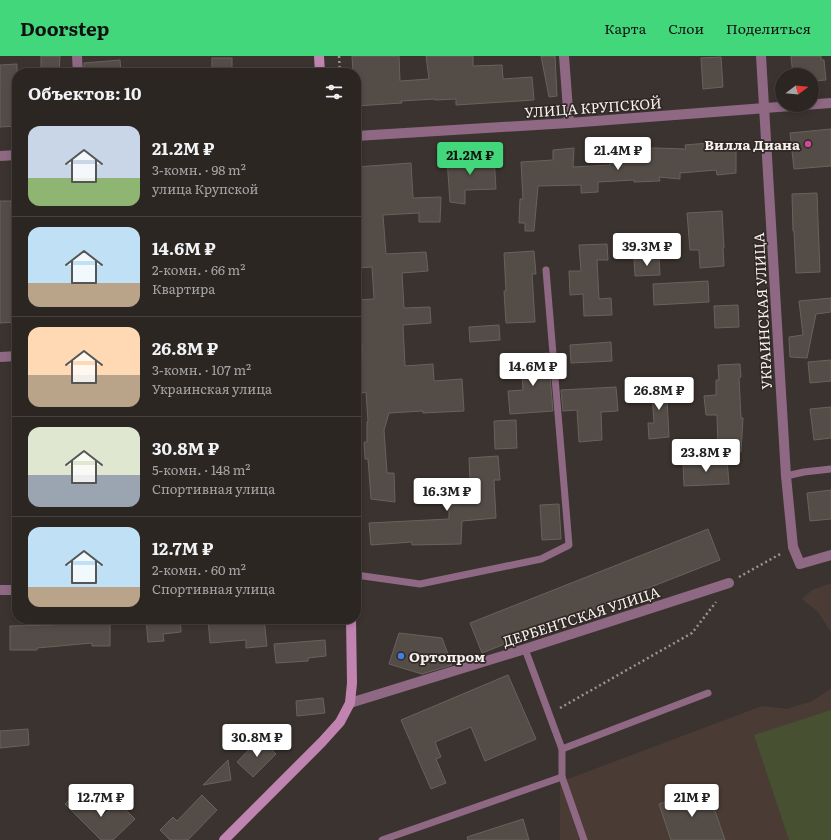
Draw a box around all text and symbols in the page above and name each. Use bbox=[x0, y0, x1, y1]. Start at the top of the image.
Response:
text: Doorstep bbox=[20, 14, 109, 42]
text: Карта bbox=[604, 18, 646, 38]
text: Слои bbox=[668, 18, 704, 38]
text: Поделиться bbox=[726, 18, 811, 38]
north arrow bbox=[775, 68, 819, 112]
map controls bbox=[775, 68, 819, 112]
text: Объектов: 10 bbox=[28, 80, 141, 105]
icon: filters bbox=[323, 81, 345, 103]
street label: УЛИЦА КРУПСКОЙ bbox=[524, 92, 662, 122]
place label: Вилла Диана bbox=[704, 134, 801, 154]
text: 21.2M ₽ bbox=[152, 135, 214, 160]
pin: 21.4M ₽ bbox=[581, 137, 655, 171]
marker: Вилла Диана bbox=[803, 139, 813, 149]
text: 21.4M ₽ bbox=[594, 140, 642, 159]
icon: home bbox=[60, 142, 108, 190]
pin: 21.2M ₽ bbox=[433, 142, 507, 176]
text: 21.2M ₽ bbox=[446, 145, 494, 164]
text: 3-комн. · 98 m² bbox=[152, 160, 246, 179]
text: улица Крупской bbox=[152, 179, 258, 198]
street label: УКРАИНСКАЯ УЛИЦА bbox=[748, 231, 776, 390]
pin: 39.3M ₽ bbox=[610, 233, 684, 267]
text: 14.6M ₽ bbox=[152, 235, 216, 260]
text: 39.3M ₽ bbox=[622, 236, 672, 255]
icon: home bbox=[60, 243, 108, 291]
text: 2-комн. · 66 m² bbox=[152, 260, 245, 279]
text: Квартира bbox=[152, 279, 215, 298]
text: 26.8M ₽ bbox=[152, 335, 218, 360]
icon: home bbox=[60, 343, 108, 391]
pin: 14.6M ₽ bbox=[496, 353, 570, 387]
text: 14.6M ₽ bbox=[509, 356, 557, 375]
text: 3-комн. · 107 m² bbox=[152, 360, 251, 379]
pin: 26.8M ₽ bbox=[622, 377, 696, 411]
text: Украинская улица bbox=[152, 379, 272, 398]
text: 26.8M ₽ bbox=[634, 380, 684, 399]
text: 30.8M ₽ bbox=[152, 435, 219, 460]
pin: 23.8M ₽ bbox=[669, 439, 743, 473]
text: 23.8M ₽ bbox=[681, 442, 731, 461]
icon: home bbox=[60, 443, 108, 491]
text: 5-комн. · 148 m² bbox=[152, 460, 251, 479]
pin: 16.3M ₽ bbox=[410, 478, 484, 512]
text: Спортивная улица bbox=[152, 479, 275, 498]
text: 16.3M ₽ bbox=[423, 481, 471, 500]
text: 12.7M ₽ bbox=[152, 535, 213, 560]
icon: home bbox=[60, 543, 108, 591]
text: 2-комн. · 60 m² bbox=[152, 560, 246, 579]
text: Спортивная улица bbox=[152, 579, 275, 598]
street label: ДЕРБЕНТСКАЯ УЛИЦА bbox=[500, 581, 663, 651]
place label: Ортопром bbox=[409, 646, 485, 666]
marker: Ортопром bbox=[396, 651, 406, 661]
pin: 30.8M ₽ bbox=[220, 724, 294, 758]
text: 30.8M ₽ bbox=[231, 727, 283, 746]
pin: 12.7M ₽ bbox=[64, 784, 138, 818]
pin: 21M ₽ bbox=[664, 784, 720, 818]
text: 12.7M ₽ bbox=[78, 787, 124, 806]
text: 21M ₽ bbox=[674, 787, 710, 806]

